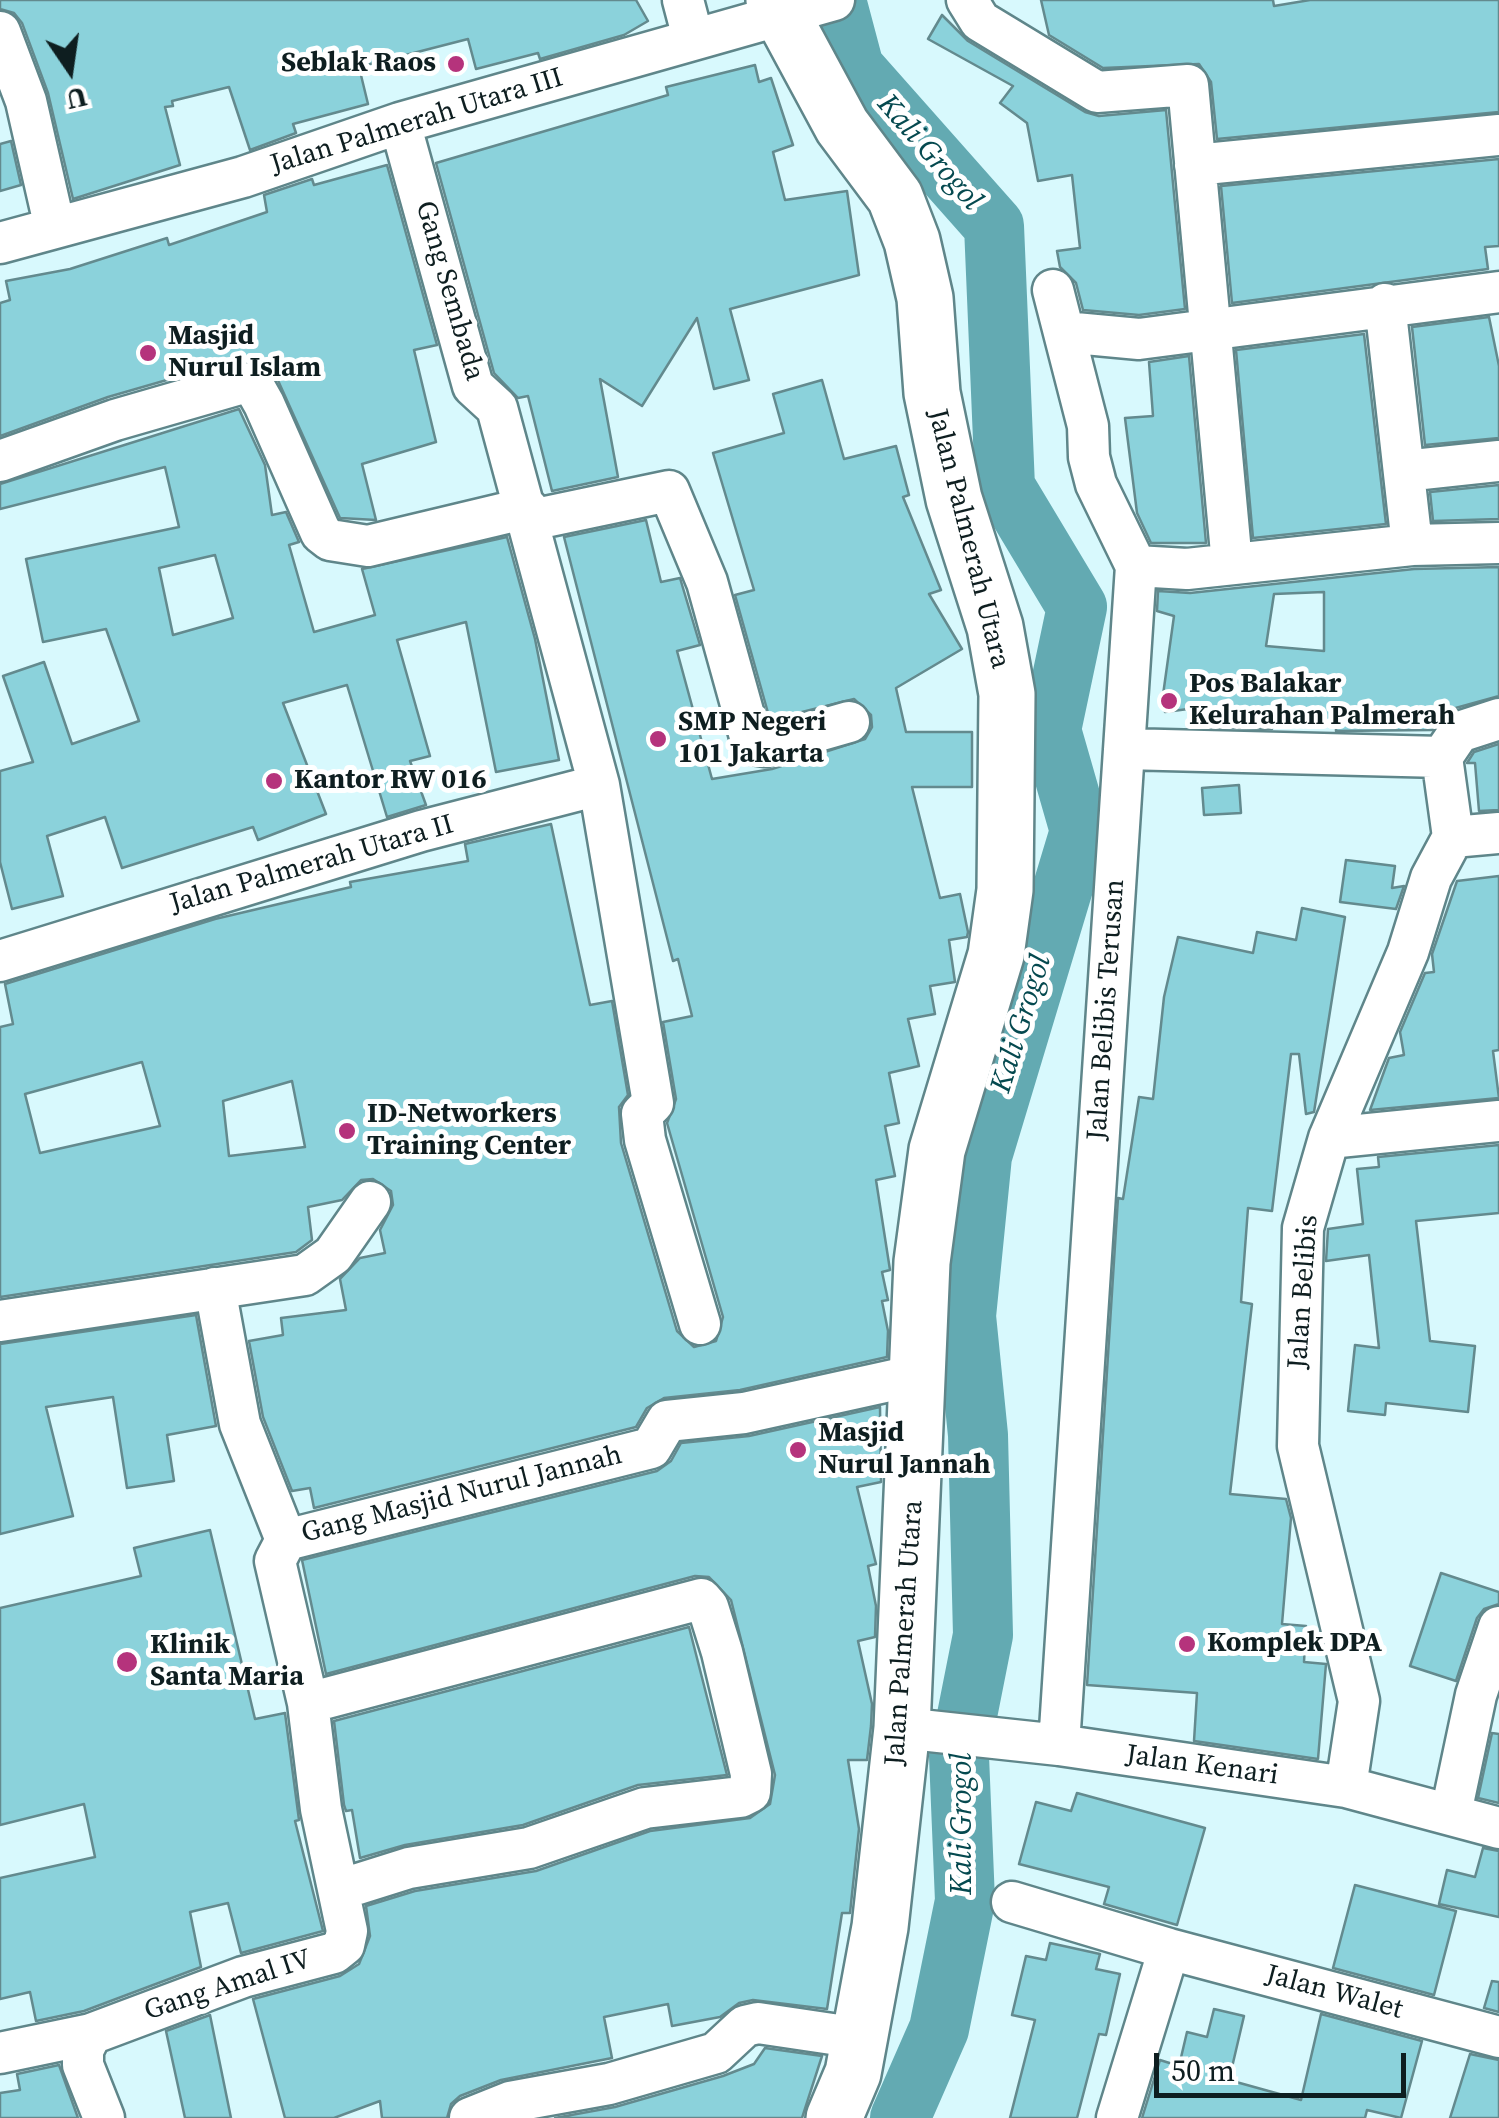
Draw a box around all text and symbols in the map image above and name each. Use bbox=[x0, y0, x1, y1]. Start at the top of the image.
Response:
north arrow bbox=[20, 20, 120, 120]
place label: Seblak Raos bbox=[281, 47, 436, 81]
marker: Seblak Raos bbox=[445, 53, 467, 75]
street label: Jalan Palmerah Utara III bbox=[267, 62, 567, 182]
text: U bbox=[63, 78, 91, 120]
water label: Kali Grogol bbox=[869, 88, 989, 218]
street label: Gang Sembada bbox=[407, 197, 491, 385]
place label: Masjid Nurul Islam bbox=[168, 320, 321, 386]
marker: Masjid Nurul Islam bbox=[137, 342, 159, 364]
street label: Jalan Palmerah Utara bbox=[920, 406, 1016, 672]
place label: Pos Balakar Kelurahan Palmerah bbox=[1189, 668, 1455, 734]
marker: Pos Balakar Kelurahan Palmerah bbox=[1158, 690, 1180, 712]
place label: SMP Negeri 101 Jakarta bbox=[678, 706, 826, 772]
marker: SMP Negeri 101 Jakarta bbox=[647, 728, 669, 750]
place label: Kantor RW 016 bbox=[294, 764, 487, 798]
marker: Kantor RW 016 bbox=[263, 770, 285, 792]
street label: Jalan Palmerah Utara II bbox=[166, 808, 458, 922]
street label: Jalan Belibis Terusan bbox=[1081, 878, 1133, 1142]
water label: Kali Grogol bbox=[984, 951, 1060, 1097]
place label: ID-Networkers Training Center bbox=[367, 1098, 571, 1164]
marker: ID-Networkers Training Center bbox=[336, 1120, 358, 1142]
street label: Jalan Belibis bbox=[1282, 1214, 1326, 1370]
place label: Masjid Nurul Jannah bbox=[818, 1417, 991, 1483]
street label: Gang Masjid Nurul Jannah bbox=[298, 1439, 626, 1551]
marker: Masjid Nurul Jannah bbox=[787, 1439, 809, 1461]
street label: Jalan Palmerah Utara bbox=[879, 1499, 931, 1767]
place label: Komplek DPA bbox=[1207, 1627, 1382, 1661]
place label: Klinik Santa Maria bbox=[150, 1629, 304, 1695]
marker: Komplek DPA bbox=[1176, 1633, 1198, 1655]
marker: Klinik Santa Maria bbox=[114, 1649, 140, 1675]
street label: Jalan Kenari bbox=[1124, 1739, 1280, 1793]
water label: Kali Grogol bbox=[945, 1753, 981, 1895]
street label: Gang Amal IV bbox=[140, 1943, 316, 2029]
street label: Jalan Walet bbox=[1262, 1959, 1406, 2027]
scale bar bbox=[1159, 2033, 1412, 2095]
text: 50 m bbox=[1171, 2050, 1235, 2091]

